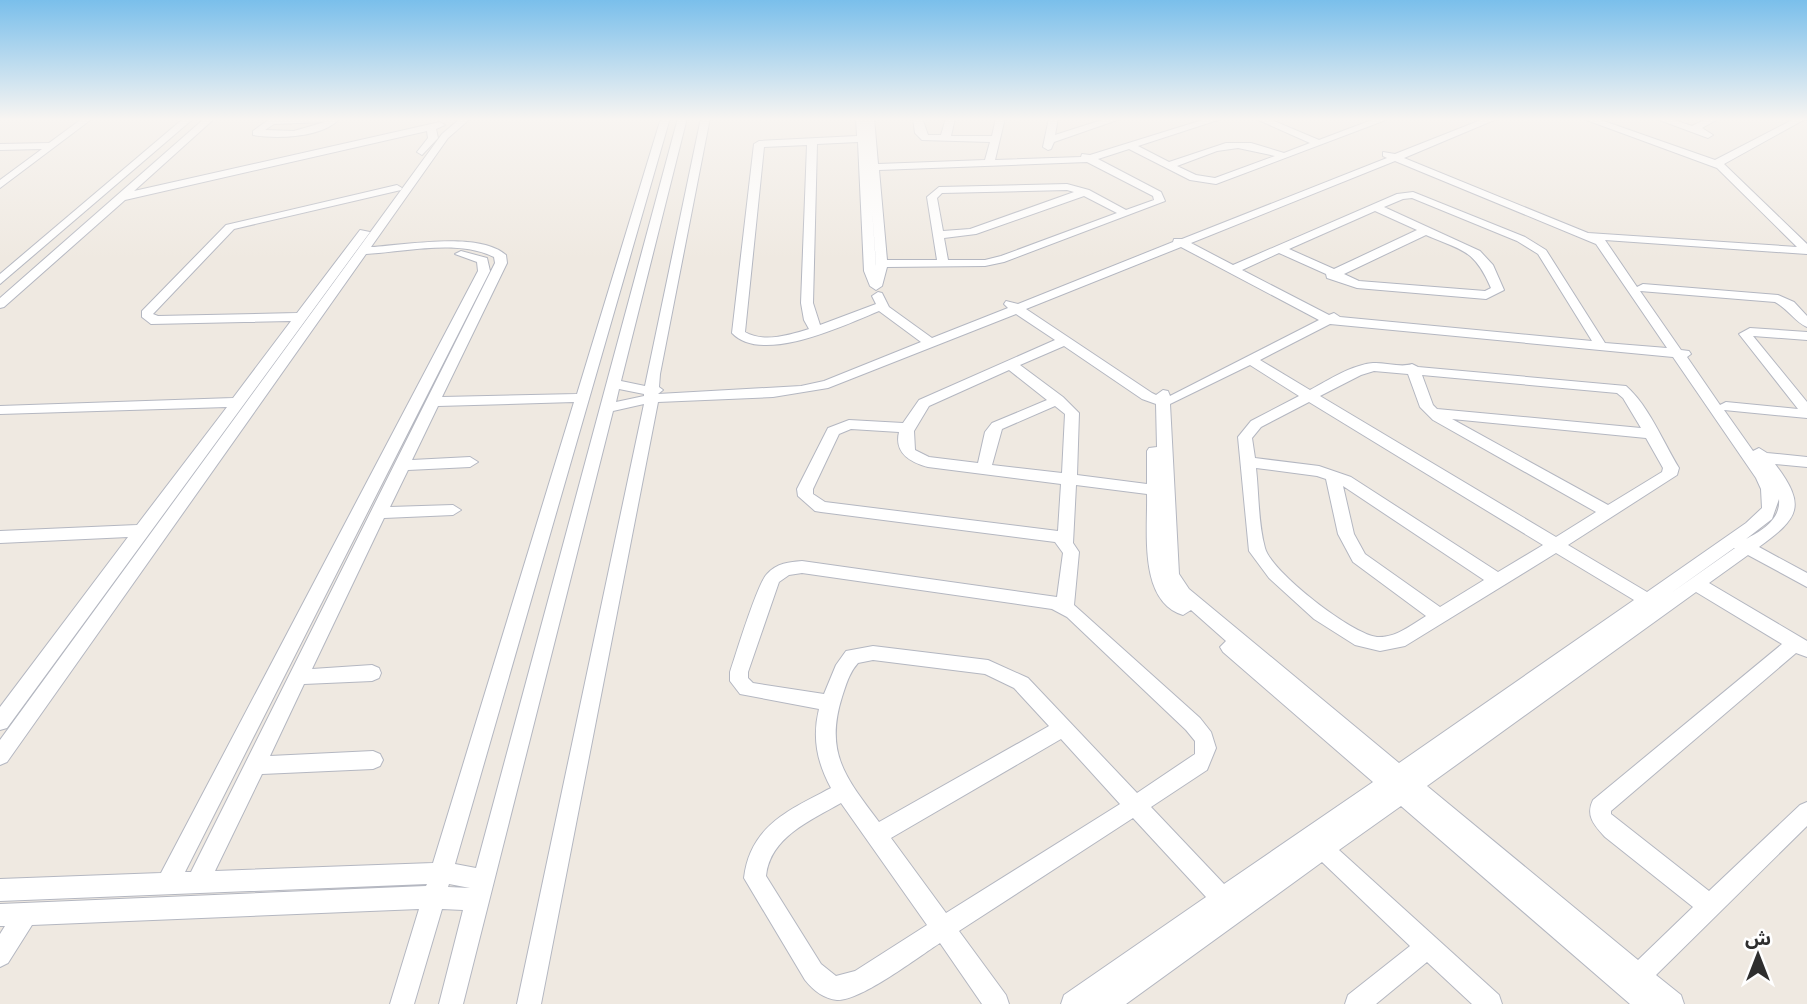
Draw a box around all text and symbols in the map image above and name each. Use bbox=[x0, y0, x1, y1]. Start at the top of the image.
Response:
north arrow bbox=[1723, 920, 1793, 990]
text: ش bbox=[1745, 927, 1771, 950]

